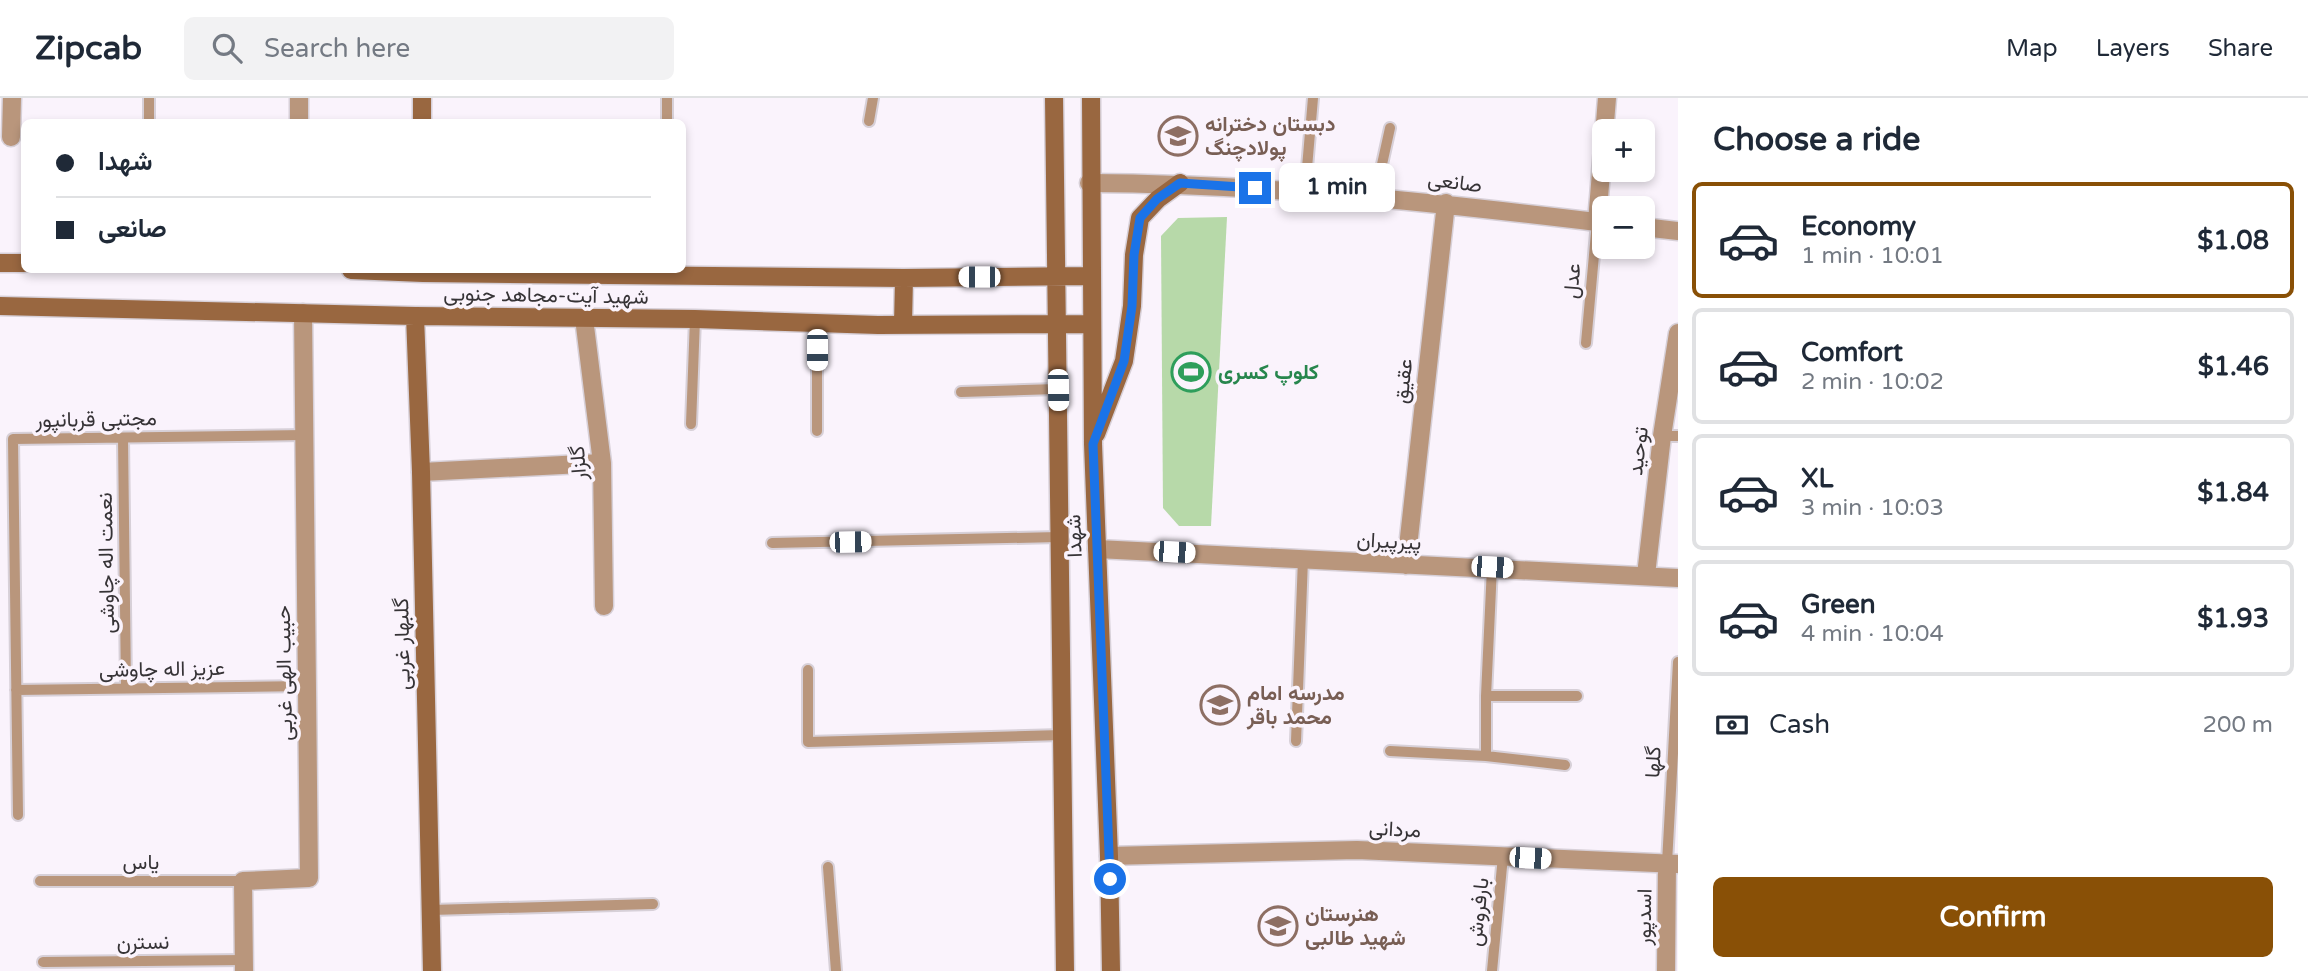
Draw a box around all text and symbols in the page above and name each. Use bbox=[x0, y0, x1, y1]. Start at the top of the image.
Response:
search box bbox=[184, 17, 674, 80]
text: Zipcab bbox=[35, 29, 142, 68]
icon: search bbox=[208, 29, 246, 67]
text: Search here bbox=[264, 33, 410, 64]
text: Map bbox=[2006, 34, 2058, 63]
text: Layers bbox=[2096, 34, 2170, 63]
text: Share bbox=[2208, 34, 2273, 63]
place label: دبستان دخترانه پولادچنگ bbox=[1205, 112, 1335, 162]
school or university icon: دبستان دخترانه پولادچنگ bbox=[1157, 115, 1199, 157]
map controls bbox=[1592, 119, 1655, 259]
button: + bbox=[1592, 119, 1655, 182]
text: Choose a ride bbox=[1713, 121, 1920, 159]
text: شهدا bbox=[98, 146, 153, 177]
callout: 1 min bbox=[1280, 164, 1395, 212]
street label: صانعی bbox=[1426, 167, 1484, 198]
route end bbox=[1239, 172, 1271, 204]
text: 1 min bbox=[1306, 173, 1368, 201]
button: − bbox=[1592, 196, 1655, 259]
icon: car bbox=[1717, 209, 1780, 272]
text: Economy bbox=[1801, 211, 1916, 242]
text: صانعی bbox=[98, 213, 167, 244]
text: $1.08 bbox=[2197, 225, 2269, 256]
text: 1 min · 10:01 bbox=[1801, 242, 1944, 270]
street label: عدل bbox=[1558, 262, 1587, 300]
car bbox=[959, 267, 1001, 288]
street label: شهید آیت-مجاهد جنوبی bbox=[443, 281, 649, 310]
car bbox=[807, 329, 828, 371]
icon: car bbox=[1717, 335, 1780, 398]
text: Comfort bbox=[1801, 337, 1903, 368]
sports icon: کلوپ کسری bbox=[1170, 351, 1212, 393]
text: $1.46 bbox=[2198, 351, 2269, 382]
street label: عقیق bbox=[1389, 357, 1418, 405]
place label: کلوپ کسری bbox=[1218, 360, 1319, 386]
text: 2 min · 10:02 bbox=[1801, 368, 1944, 396]
car bbox=[1048, 369, 1069, 411]
street label: مجتبی قربانپور bbox=[34, 406, 157, 434]
street label: توحید bbox=[1623, 425, 1654, 477]
street label: گلزار bbox=[565, 445, 592, 482]
icon: car bbox=[1717, 461, 1780, 524]
text: XL bbox=[1801, 463, 1833, 494]
text: $1.84 bbox=[2197, 477, 2269, 508]
street label: نعمت اله چاوشی bbox=[93, 492, 121, 634]
text: 3 min · 10:03 bbox=[1801, 494, 1944, 522]
street label: شهدا bbox=[1061, 514, 1088, 558]
street label: پیرپیران bbox=[1356, 527, 1422, 557]
car bbox=[829, 531, 872, 553]
car bbox=[1153, 540, 1196, 564]
car bbox=[1471, 555, 1514, 579]
icon: car bbox=[1717, 587, 1780, 650]
text: Green bbox=[1801, 589, 1876, 620]
street label: گلبهار غربی bbox=[389, 598, 416, 690]
text: $1.93 bbox=[2197, 603, 2269, 634]
street label: حبیب الهی غربی bbox=[271, 605, 298, 741]
text: 4 min · 10:04 bbox=[1801, 620, 1944, 648]
street label: عزیز اله چاوشی bbox=[99, 656, 225, 684]
place label: مدرسه امام محمد باقر bbox=[1246, 681, 1345, 730]
school or university icon: مدرسه امام محمد باقر bbox=[1199, 684, 1241, 726]
icon: cash bbox=[1713, 706, 1751, 744]
text: Cash bbox=[1769, 709, 1830, 740]
text: 200 m bbox=[2203, 711, 2273, 739]
street label: گلها bbox=[1640, 745, 1667, 779]
street label: مردانی bbox=[1368, 816, 1422, 843]
car bbox=[1509, 846, 1552, 870]
street label: یاس bbox=[123, 850, 159, 875]
route start bbox=[1094, 863, 1126, 895]
street label: بارفروش bbox=[1462, 876, 1495, 948]
button: Confirm bbox=[1713, 877, 2273, 957]
street label: اسدپور bbox=[1631, 888, 1658, 947]
place label: هنرستان شهید طالبی bbox=[1305, 902, 1406, 951]
school or university icon: هنرستان شهید طالبی bbox=[1257, 905, 1299, 947]
street label: نسترن bbox=[116, 930, 170, 955]

